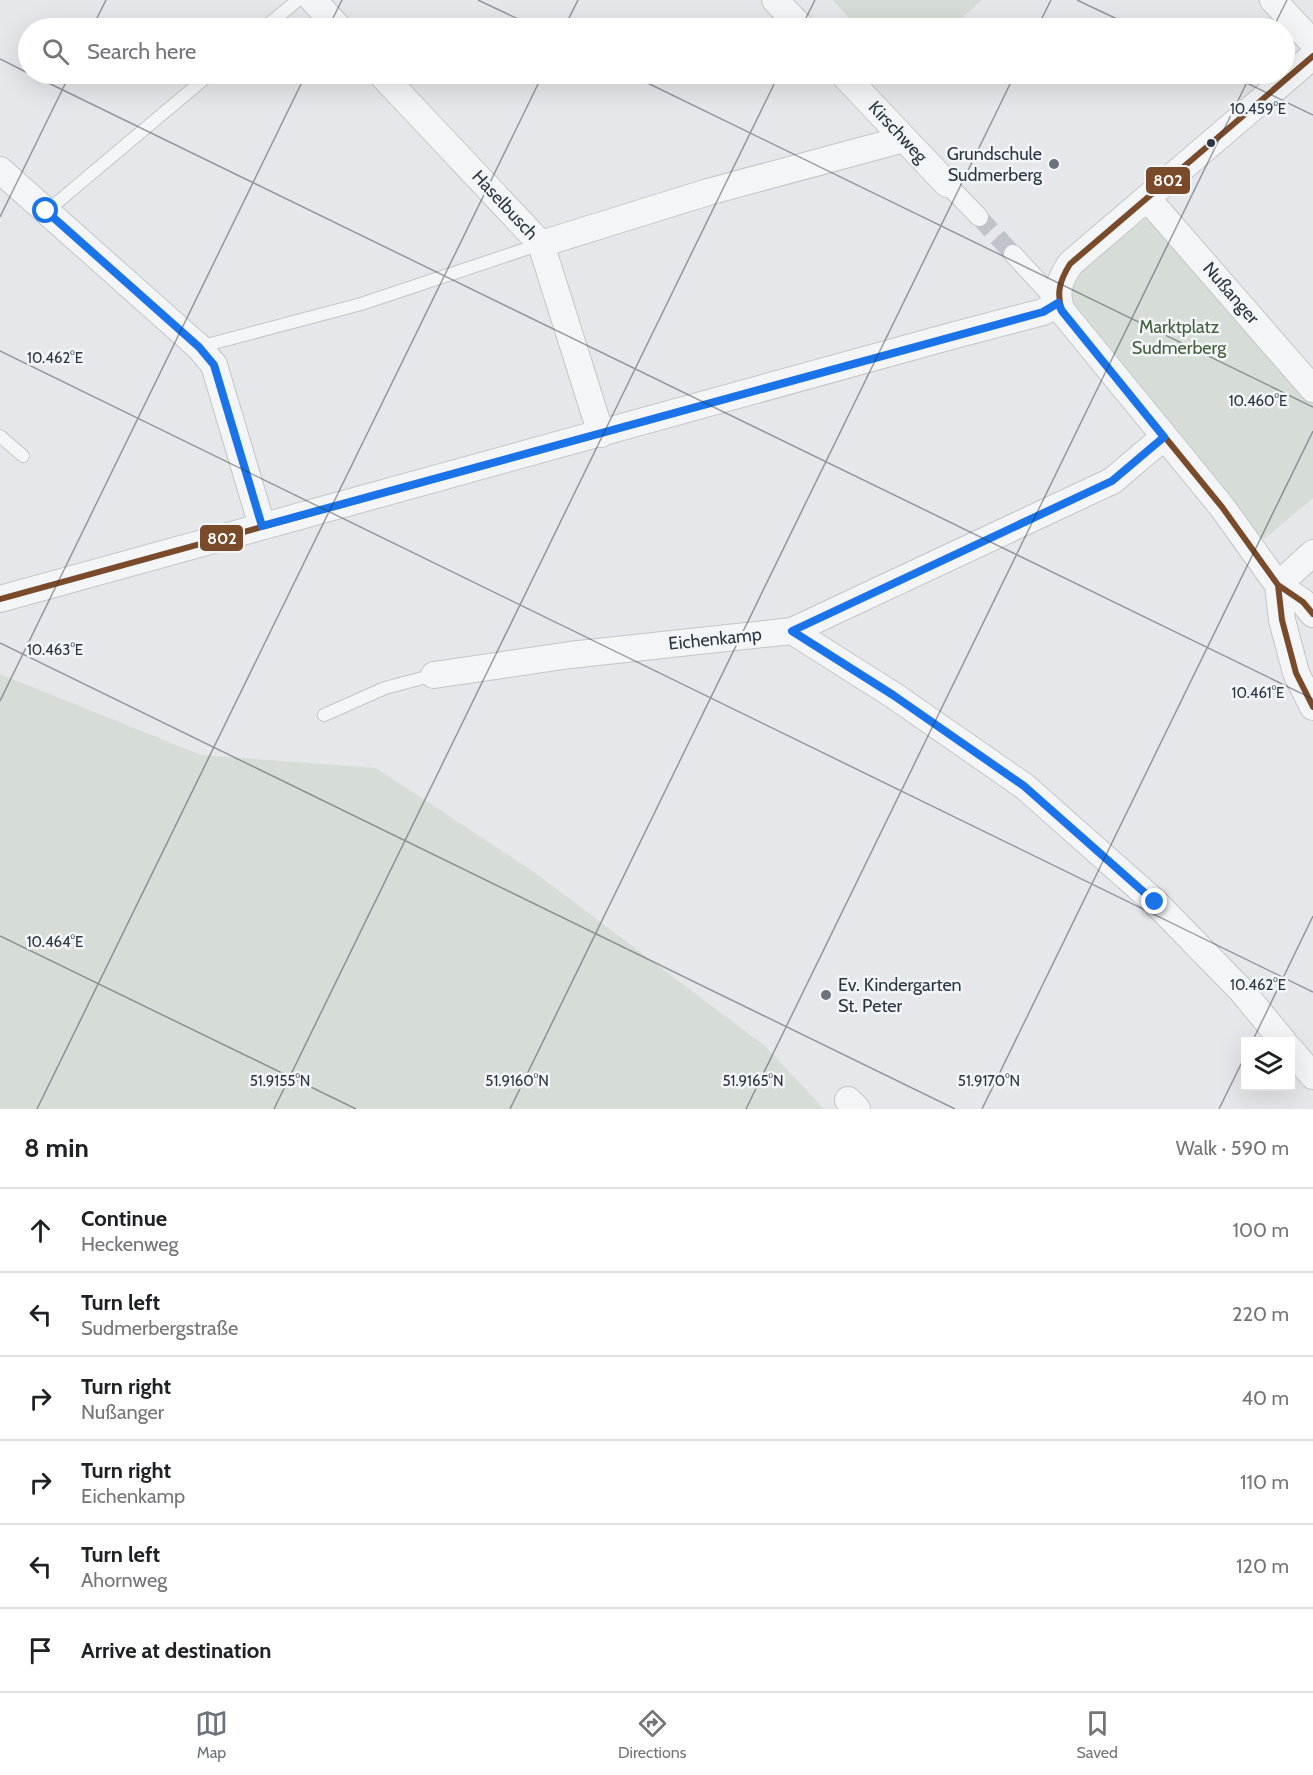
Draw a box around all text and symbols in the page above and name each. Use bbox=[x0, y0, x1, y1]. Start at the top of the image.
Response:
search box bbox=[18, 18, 1295, 84]
icon: search bbox=[39, 35, 72, 68]
text: Search here bbox=[87, 38, 196, 65]
street label: Kirschweg bbox=[864, 97, 933, 168]
text: 10.459°E bbox=[1230, 100, 1286, 118]
unlabelled marker bbox=[1205, 137, 1217, 149]
place label: Grundschule Sudmerberg bbox=[947, 143, 1043, 186]
marker: Grundschule Sudmerberg bbox=[1047, 157, 1061, 171]
street label: Haselbusch bbox=[467, 166, 543, 244]
line badge: 802 bbox=[1145, 166, 1191, 195]
text: 802 bbox=[1153, 171, 1183, 190]
route start bbox=[32, 197, 58, 223]
street label: Nußanger bbox=[1198, 258, 1264, 329]
park label: Marktplatz Sudmerberg bbox=[1132, 316, 1227, 359]
text: 10.462°E bbox=[27, 349, 83, 367]
text: 10.460°E bbox=[1229, 392, 1287, 410]
line badge: 802 bbox=[199, 524, 244, 552]
text: 802 bbox=[207, 529, 237, 548]
street label: Eichenkamp bbox=[667, 623, 763, 655]
text: 10.463°E bbox=[27, 641, 83, 659]
text: 10.461°E bbox=[1232, 684, 1284, 702]
route end bbox=[1141, 888, 1167, 914]
text: 10.464°E bbox=[27, 933, 83, 951]
place label: Ev. Kindergarten St. Peter bbox=[838, 974, 962, 1017]
text: 10.462°E bbox=[1230, 976, 1286, 994]
marker: Ev. Kindergarten St. Peter bbox=[819, 988, 833, 1002]
map controls bbox=[1241, 1037, 1295, 1091]
button: layers bbox=[1241, 1037, 1295, 1091]
text: 51.9155°N bbox=[250, 1072, 310, 1090]
text: 51.9160°N bbox=[485, 1072, 549, 1090]
text: 51.9165°N bbox=[722, 1072, 784, 1090]
text: 51.9170°N bbox=[958, 1072, 1020, 1090]
text: 8 min bbox=[24, 1132, 89, 1164]
text: Walk · 590 m bbox=[1176, 1136, 1289, 1160]
text: Continue bbox=[81, 1205, 167, 1232]
icon: ahead bbox=[24, 1214, 57, 1247]
text: 100 m bbox=[1233, 1218, 1289, 1242]
text: Heckenweg bbox=[81, 1232, 179, 1256]
text: Turn left bbox=[81, 1289, 160, 1316]
icon: left bbox=[24, 1298, 57, 1331]
text: 220 m bbox=[1232, 1302, 1289, 1326]
text: Sudmerbergstraße bbox=[81, 1316, 238, 1340]
text: Turn right bbox=[81, 1373, 171, 1400]
icon: right bbox=[24, 1382, 57, 1415]
text: 40 m bbox=[1241, 1386, 1289, 1410]
text: Nußanger bbox=[81, 1400, 164, 1424]
text: Turn right bbox=[81, 1457, 171, 1484]
icon: right bbox=[24, 1466, 57, 1499]
text: 110 m bbox=[1240, 1470, 1289, 1494]
text: Eichenkamp bbox=[81, 1484, 185, 1508]
text: Turn left bbox=[81, 1541, 160, 1568]
icon: left bbox=[24, 1550, 57, 1583]
text: 120 m bbox=[1236, 1554, 1289, 1578]
text: Ahornweg bbox=[81, 1568, 167, 1592]
icon: arrive bbox=[24, 1634, 57, 1667]
text: Arrive at destination bbox=[81, 1637, 271, 1664]
tab: Map bbox=[195, 1707, 228, 1762]
tab: Directions bbox=[618, 1707, 686, 1762]
tab: Saved bbox=[1076, 1707, 1118, 1762]

